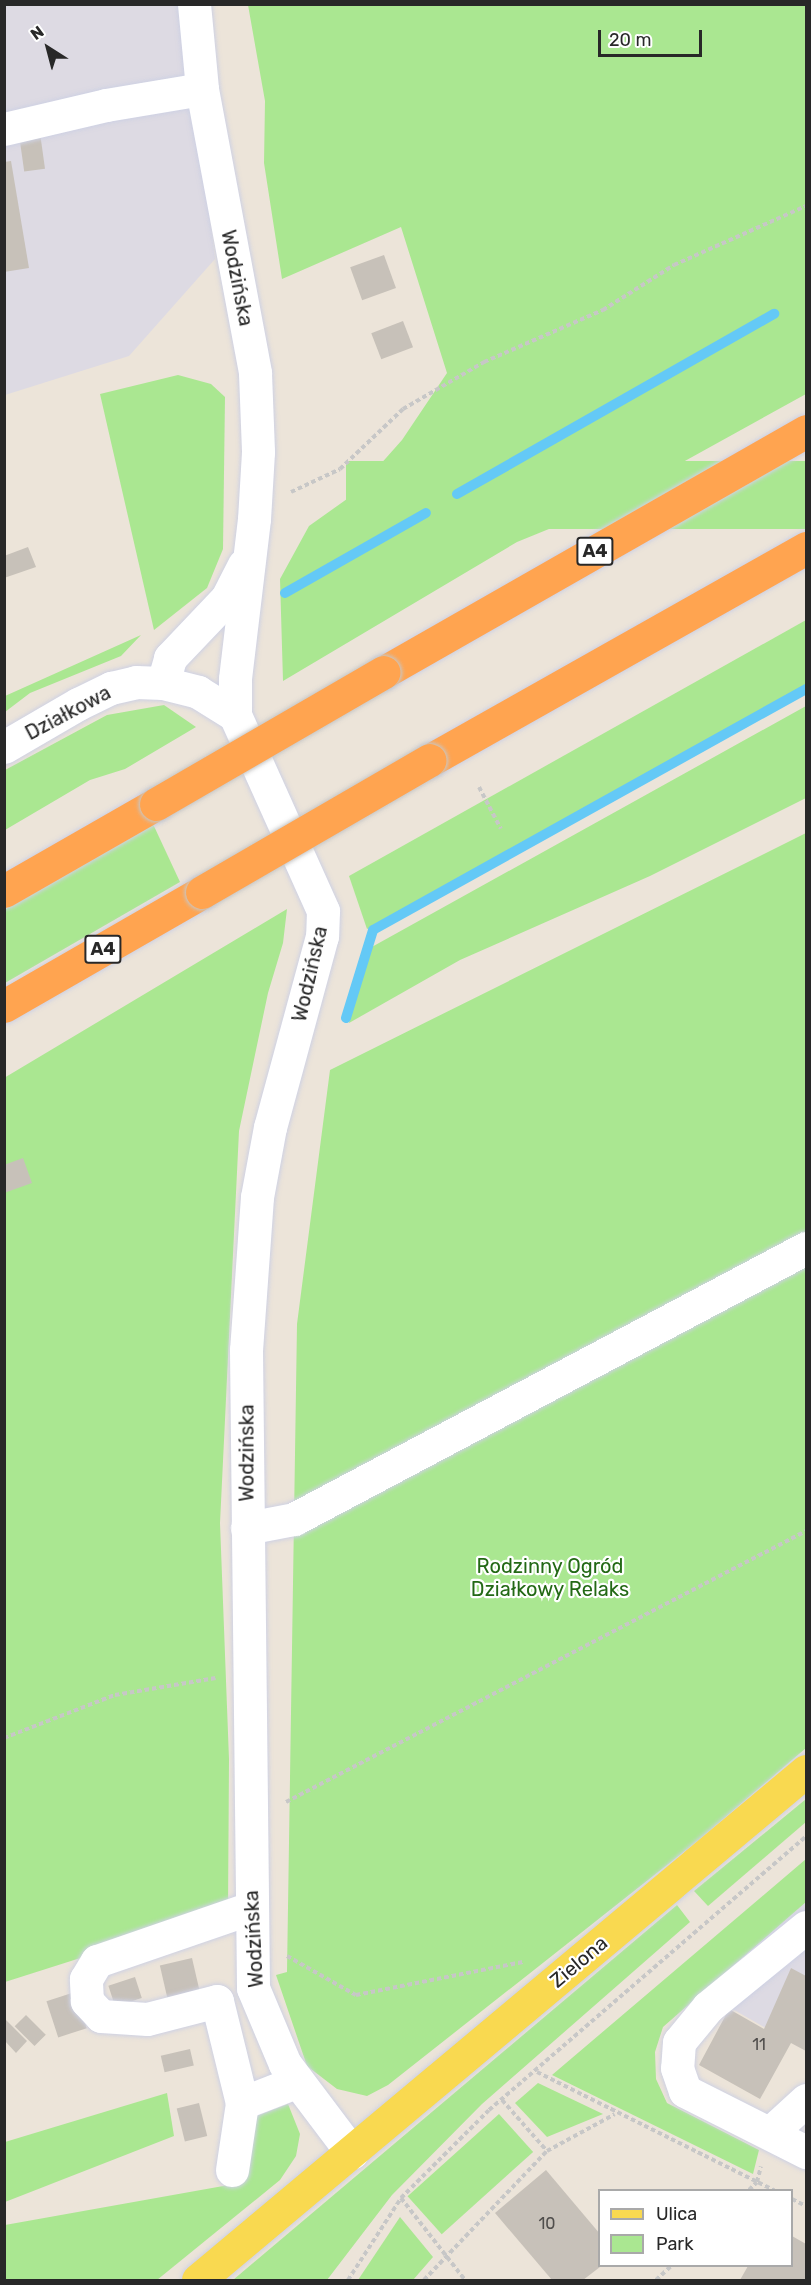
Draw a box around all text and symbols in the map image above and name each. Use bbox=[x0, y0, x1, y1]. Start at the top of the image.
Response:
north arrow bbox=[18, 18, 78, 78]
scale bar bbox=[601, 18, 704, 56]
text: N bbox=[27, 22, 47, 44]
text: 20 m bbox=[609, 29, 651, 51]
street label: Wodzińska bbox=[216, 228, 258, 328]
road number: A4 bbox=[576, 536, 614, 566]
street label: Działkowa bbox=[21, 681, 115, 745]
street label: Wodzińska bbox=[287, 924, 333, 1024]
road number: A4 bbox=[84, 934, 122, 964]
street label: Wodzińska bbox=[235, 1404, 259, 1502]
park label: Rodzinny Ogród Działkowy Relaks bbox=[471, 1554, 629, 1601]
street label: Wodzińska bbox=[239, 1890, 269, 1988]
street label: Zielona bbox=[545, 1931, 613, 1993]
house number: 11 bbox=[752, 2035, 766, 2055]
legend bbox=[598, 2189, 793, 2267]
text: Ulica bbox=[656, 2203, 697, 2225]
house number: 10 bbox=[538, 2214, 556, 2234]
text: Park bbox=[656, 2233, 693, 2255]

